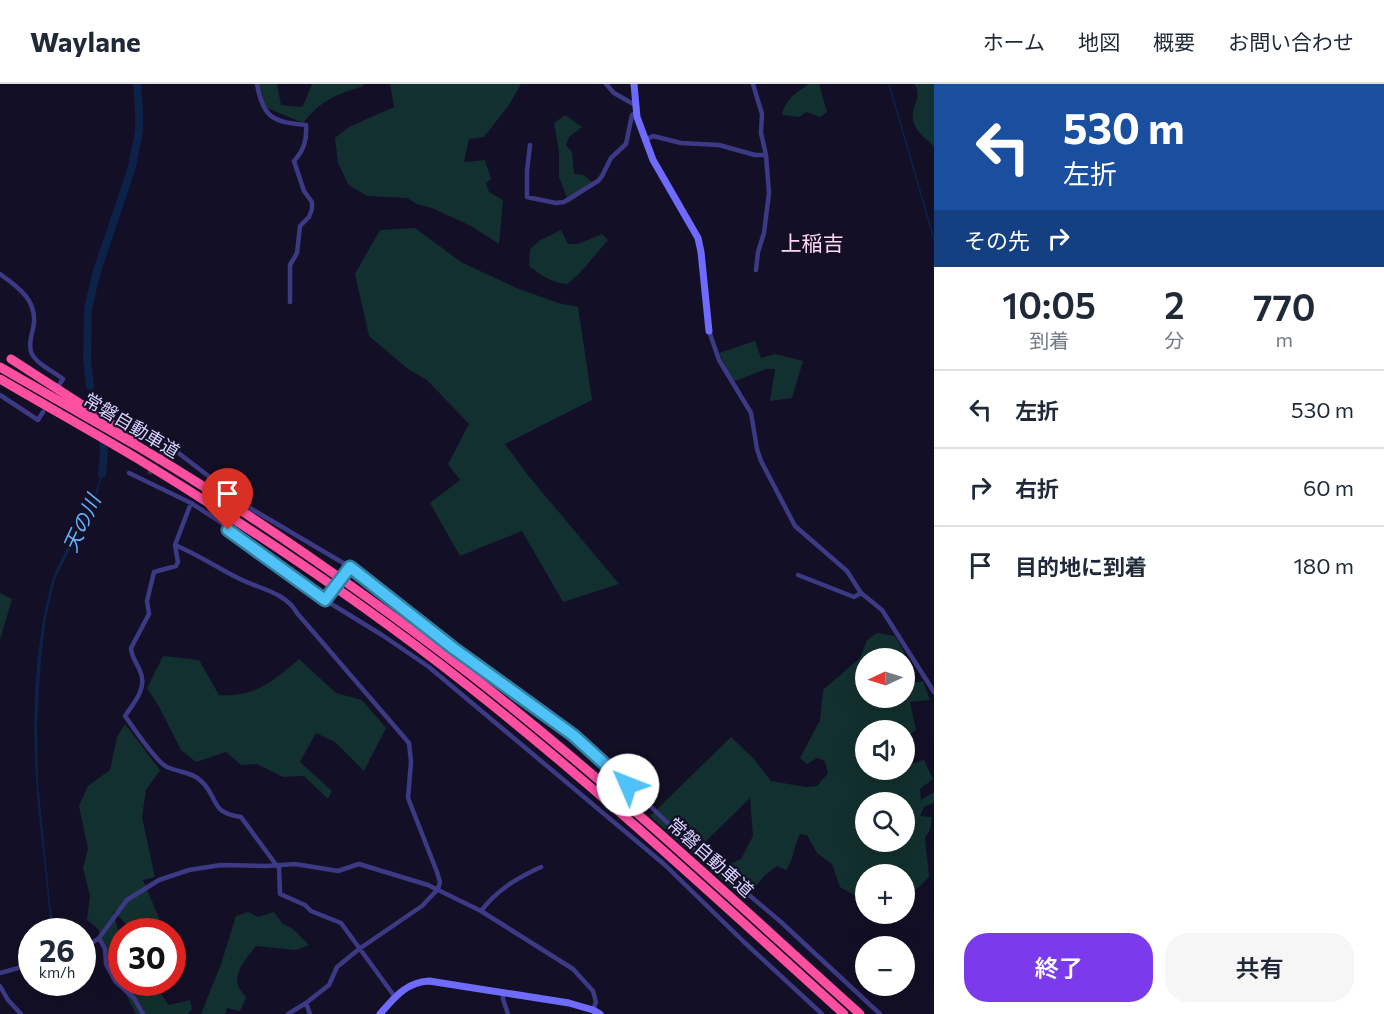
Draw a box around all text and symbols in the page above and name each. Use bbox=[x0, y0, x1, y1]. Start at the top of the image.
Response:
text: Waylane bbox=[30, 24, 141, 58]
text: ホーム bbox=[983, 29, 1045, 54]
text: 地図 bbox=[1078, 29, 1120, 54]
text: 概要 bbox=[1153, 29, 1195, 54]
text: お問い合わせ bbox=[1228, 29, 1354, 54]
text: 530 m bbox=[1063, 101, 1185, 153]
icon: left bbox=[964, 108, 1042, 186]
text: 左折 bbox=[1063, 157, 1117, 190]
icon: right bbox=[1042, 222, 1075, 255]
text: その先 bbox=[964, 227, 1030, 254]
district label: 上稲吉 bbox=[781, 230, 844, 255]
text: 10:05 bbox=[1002, 282, 1096, 326]
text: 2 bbox=[1164, 282, 1185, 326]
text: 770 bbox=[1253, 284, 1316, 328]
text: m bbox=[1276, 327, 1293, 351]
text: 到着 bbox=[1029, 328, 1069, 352]
text: 分 bbox=[1164, 328, 1184, 352]
street label: 常磐自動車道 bbox=[80, 388, 184, 462]
icon: left bbox=[964, 393, 997, 426]
text: 530 m bbox=[1291, 396, 1354, 423]
text: 左折 bbox=[1015, 397, 1059, 424]
pin bbox=[202, 468, 253, 530]
icon: right bbox=[964, 471, 997, 504]
text: 60 m bbox=[1303, 474, 1354, 501]
text: 右折 bbox=[1015, 475, 1059, 502]
icon: arrive bbox=[211, 477, 244, 510]
water label: 天の川 bbox=[57, 489, 105, 555]
icon: arrive bbox=[964, 549, 997, 582]
text: 180 m bbox=[1293, 552, 1354, 579]
text: 目的地に到着 bbox=[1015, 553, 1147, 580]
north arrow bbox=[855, 648, 915, 708]
map controls bbox=[855, 648, 915, 996]
button: sound bbox=[855, 720, 915, 780]
position arrow bbox=[596, 753, 660, 817]
button: search bbox=[855, 792, 915, 852]
street label: 常磐自動車道 bbox=[664, 813, 758, 901]
button: + bbox=[855, 864, 915, 924]
speed limit sign: 30 bbox=[108, 918, 186, 996]
text: 26 bbox=[39, 931, 75, 968]
button: 終了 bbox=[964, 933, 1153, 1002]
button: 共有 bbox=[1165, 933, 1354, 1002]
button: − bbox=[855, 936, 915, 996]
text: km/h bbox=[39, 963, 75, 981]

